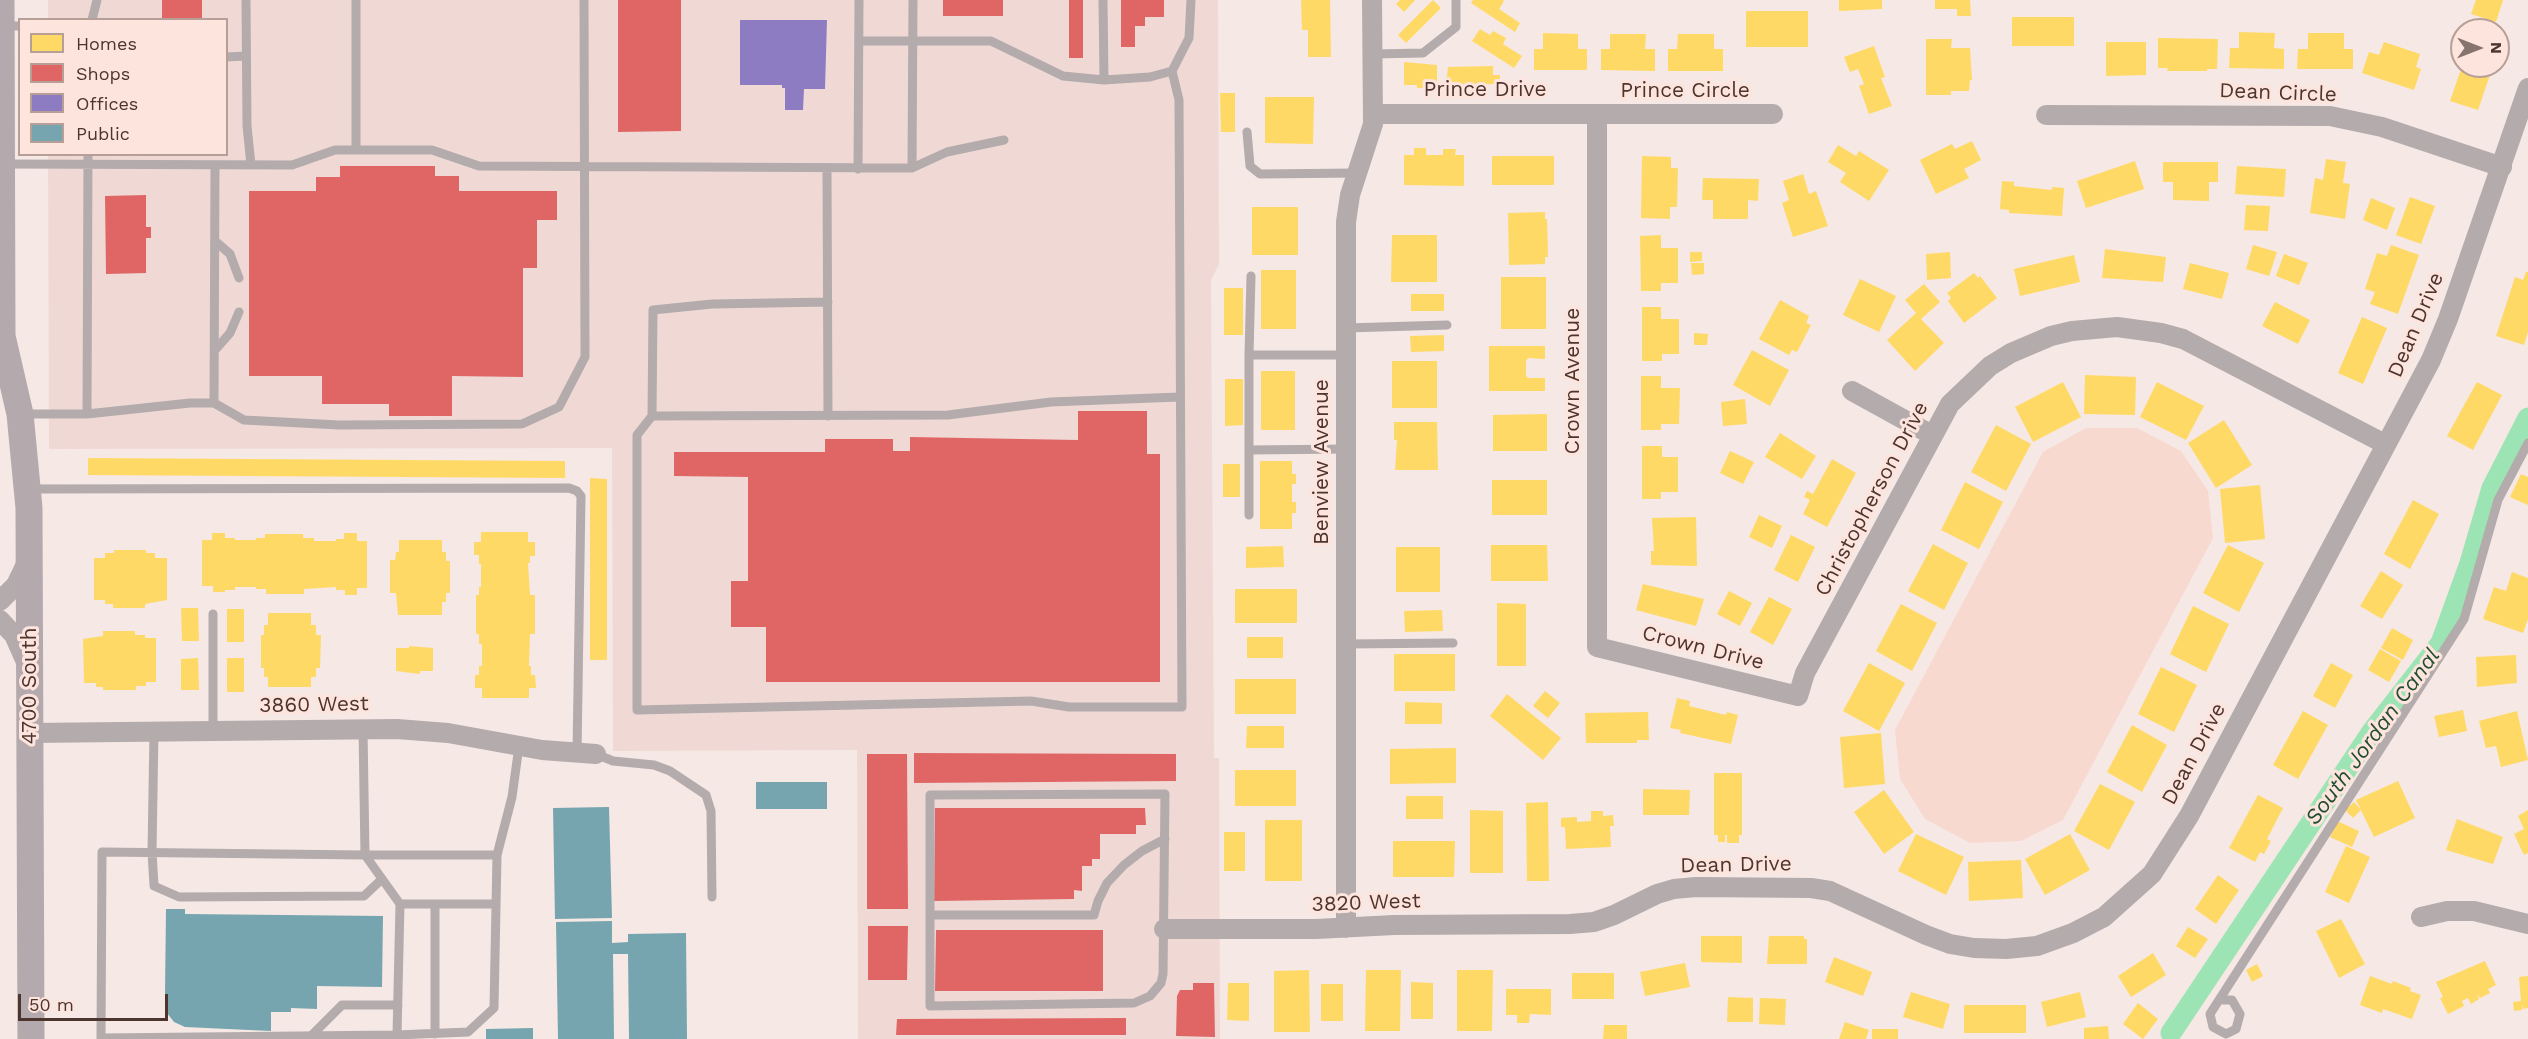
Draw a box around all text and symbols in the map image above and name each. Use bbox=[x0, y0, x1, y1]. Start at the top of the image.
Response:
legend bbox=[18, 18, 228, 156]
north arrow bbox=[2450, 18, 2510, 78]
text: Homes bbox=[76, 33, 137, 54]
text: N bbox=[2487, 42, 2506, 54]
text: Shops bbox=[76, 63, 130, 84]
street label: Prince Drive bbox=[1423, 77, 1547, 103]
street label: Prince Circle bbox=[1620, 78, 1750, 104]
street label: Dean Circle bbox=[2219, 78, 2337, 108]
text: Offices bbox=[76, 93, 138, 114]
text: Public bbox=[76, 123, 130, 144]
street label: Dean Drive bbox=[2383, 269, 2449, 381]
street label: Crown Avenue bbox=[1560, 308, 1586, 454]
street label: Benview Avenue bbox=[1309, 379, 1335, 545]
street label: Christopherson Drive bbox=[1810, 398, 1934, 600]
street label: Crown Drive bbox=[1639, 621, 1767, 675]
street label: 4700 South bbox=[17, 627, 43, 745]
water label: South Jordan Canal bbox=[2300, 643, 2446, 831]
street label: 3860 West bbox=[259, 691, 369, 719]
street label: Dean Drive bbox=[2157, 699, 2231, 809]
street label: Dean Drive bbox=[1680, 851, 1792, 879]
street label: 3820 West bbox=[1311, 889, 1421, 917]
scale bar bbox=[21, 982, 171, 1020]
text: 50 m bbox=[29, 994, 74, 1015]

